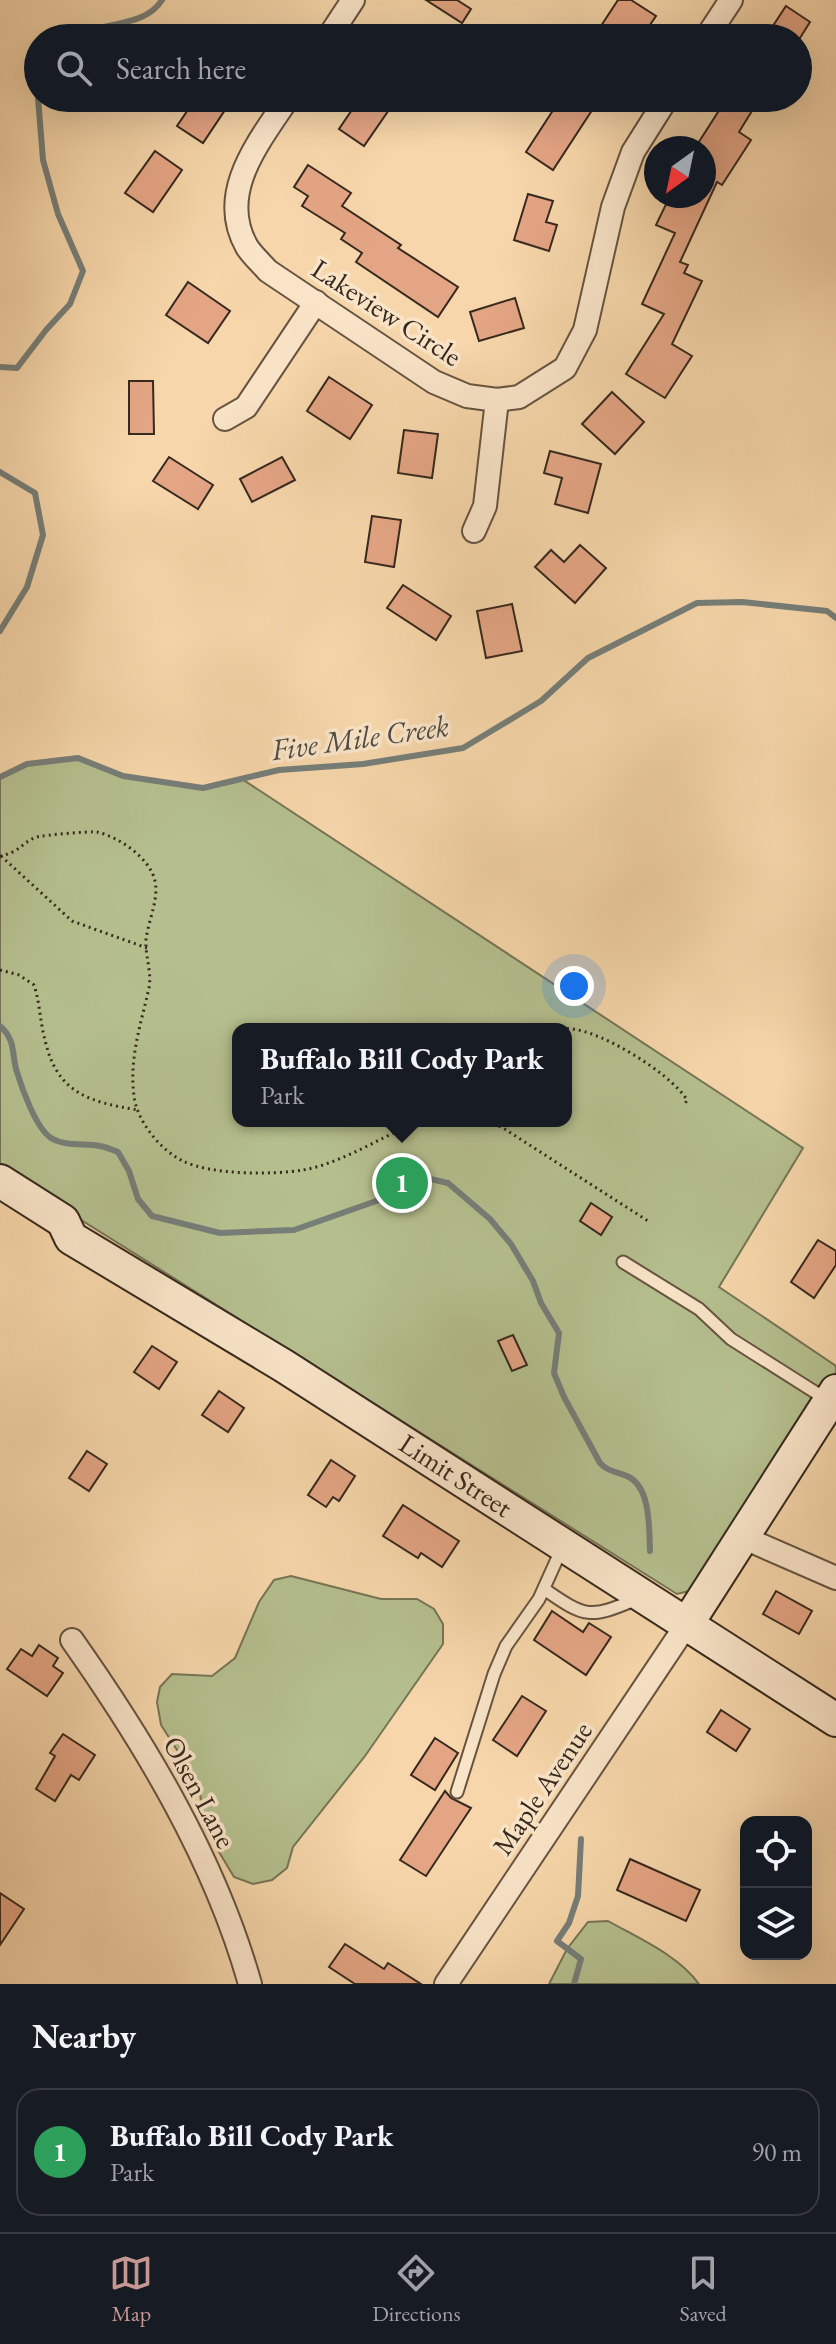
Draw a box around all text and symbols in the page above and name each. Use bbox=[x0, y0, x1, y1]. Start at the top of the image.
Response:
search box bbox=[24, 24, 812, 112]
icon: search bbox=[52, 46, 96, 90]
text: Search here bbox=[116, 49, 246, 88]
north arrow bbox=[644, 136, 716, 208]
street label: Lakeview Circle bbox=[305, 250, 469, 374]
water label: Five Mile Creek bbox=[268, 706, 452, 769]
your location bbox=[554, 966, 594, 1006]
popup bbox=[232, 1023, 572, 1127]
text: Buffalo Bill Cody Park bbox=[260, 1039, 544, 1078]
text: Park bbox=[260, 1078, 305, 1112]
pin: 1 bbox=[376, 1153, 428, 1213]
street label: Limit Street bbox=[393, 1425, 520, 1525]
street label: Maple Avenue bbox=[484, 1714, 600, 1862]
street label: Olsen Lane bbox=[156, 1730, 244, 1854]
map controls bbox=[740, 1816, 812, 1960]
button: locate bbox=[740, 1816, 812, 1888]
button: layers bbox=[740, 1888, 812, 1960]
text: Nearby bbox=[32, 2014, 136, 2058]
text: Buffalo Bill Cody Park bbox=[110, 2116, 393, 2155]
text: 1 bbox=[53, 2135, 67, 2169]
text: 90 m bbox=[752, 2135, 802, 2169]
text: Park bbox=[110, 2155, 154, 2189]
tab: Map bbox=[109, 2251, 153, 2328]
tab: Directions bbox=[372, 2251, 461, 2328]
tab: Saved bbox=[679, 2251, 727, 2328]

